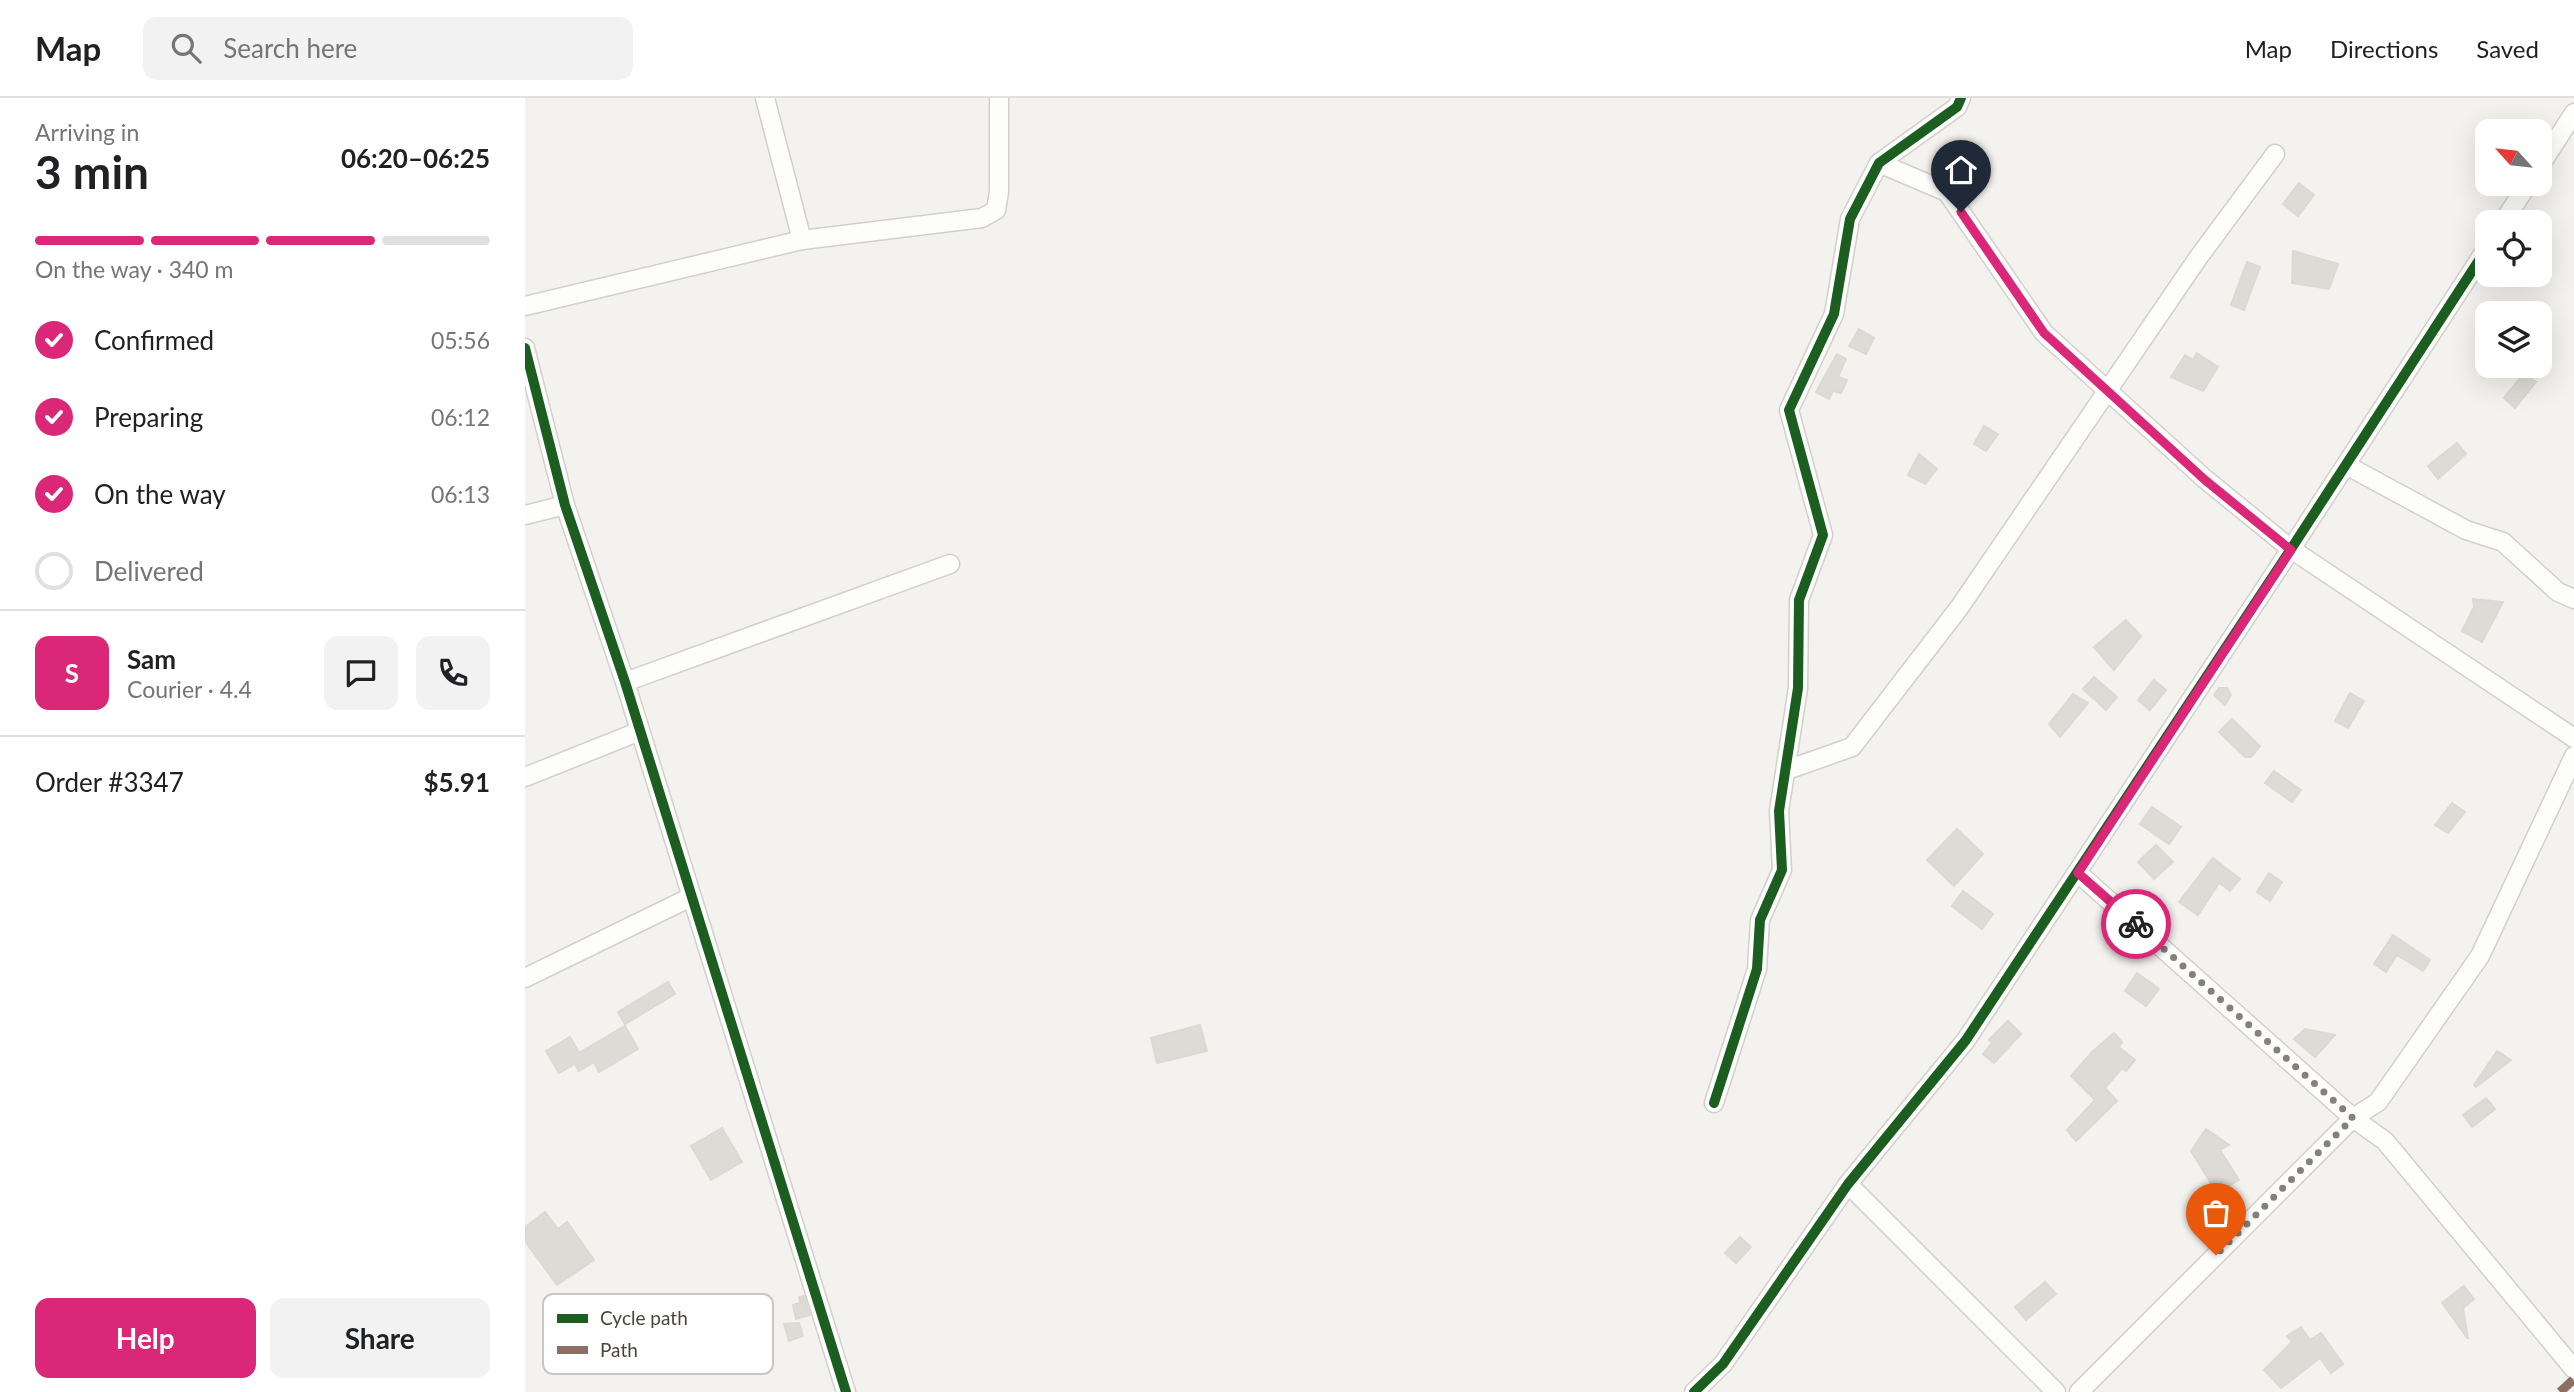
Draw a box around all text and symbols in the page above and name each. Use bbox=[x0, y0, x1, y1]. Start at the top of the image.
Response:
search box bbox=[143, 17, 633, 80]
text: Map bbox=[35, 28, 101, 68]
icon: search bbox=[167, 29, 205, 67]
text: Search here bbox=[223, 32, 357, 64]
text: Map bbox=[2245, 34, 2292, 63]
text: Directions bbox=[2330, 34, 2438, 63]
text: Saved bbox=[2476, 34, 2539, 63]
text: Arriving in bbox=[35, 118, 139, 146]
north arrow bbox=[2475, 119, 2551, 196]
map controls bbox=[2475, 119, 2552, 378]
pin bbox=[1931, 140, 1991, 212]
text: 06:20–06:25 bbox=[341, 142, 490, 174]
text: 3 min bbox=[35, 144, 149, 199]
icon: home bbox=[1942, 151, 1980, 189]
button: locate bbox=[2475, 210, 2552, 287]
text: On the way · 340 m bbox=[35, 255, 234, 283]
button: layers bbox=[2475, 301, 2552, 378]
icon: check bbox=[35, 321, 73, 359]
text: Confirmed bbox=[94, 324, 214, 356]
text: 05:56 bbox=[431, 326, 490, 354]
icon: check bbox=[35, 398, 73, 436]
text: Preparing bbox=[94, 401, 203, 433]
text: 06:12 bbox=[431, 403, 490, 431]
icon: check bbox=[35, 475, 73, 513]
text: On the way bbox=[94, 478, 226, 510]
text: 06:13 bbox=[431, 480, 490, 508]
text: Delivered bbox=[94, 555, 204, 587]
button: chat bbox=[324, 636, 398, 710]
button: phone bbox=[416, 636, 490, 710]
text: Sam bbox=[127, 643, 176, 675]
text: S bbox=[65, 657, 79, 689]
text: Courier · 4.4 bbox=[127, 675, 252, 703]
text: Order #3347 bbox=[35, 766, 184, 798]
text: $5.91 bbox=[424, 766, 490, 798]
courier bbox=[2101, 889, 2171, 959]
icon: bike bbox=[2117, 905, 2155, 943]
pin bbox=[2186, 1183, 2246, 1255]
icon: bag bbox=[2197, 1194, 2235, 1232]
legend bbox=[543, 1294, 773, 1374]
button: Help bbox=[35, 1298, 256, 1378]
button: Share bbox=[270, 1298, 490, 1378]
text: Cycle path bbox=[600, 1306, 688, 1329]
text: Path bbox=[600, 1338, 638, 1361]

